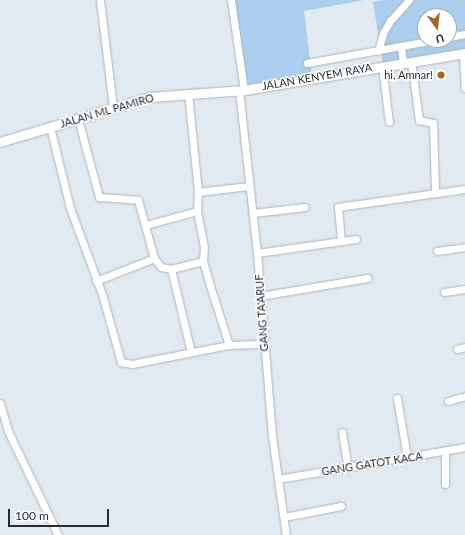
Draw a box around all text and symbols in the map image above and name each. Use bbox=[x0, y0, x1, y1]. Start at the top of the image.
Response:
north arrow bbox=[417, 8, 457, 48]
text: U bbox=[434, 32, 446, 46]
street label: JALAN KENYEM RAYA bbox=[261, 61, 373, 93]
place label: hi, Amnar! bbox=[384, 68, 433, 82]
marker: hi, Amnar! bbox=[436, 70, 446, 80]
street label: JALAN ML PAMIRO bbox=[58, 91, 156, 131]
street label: GANG TA'ARUF bbox=[253, 274, 271, 352]
street label: GANG GATOT KACA bbox=[320, 449, 424, 479]
scale bar bbox=[10, 501, 111, 527]
text: 100 m bbox=[15, 508, 49, 523]

